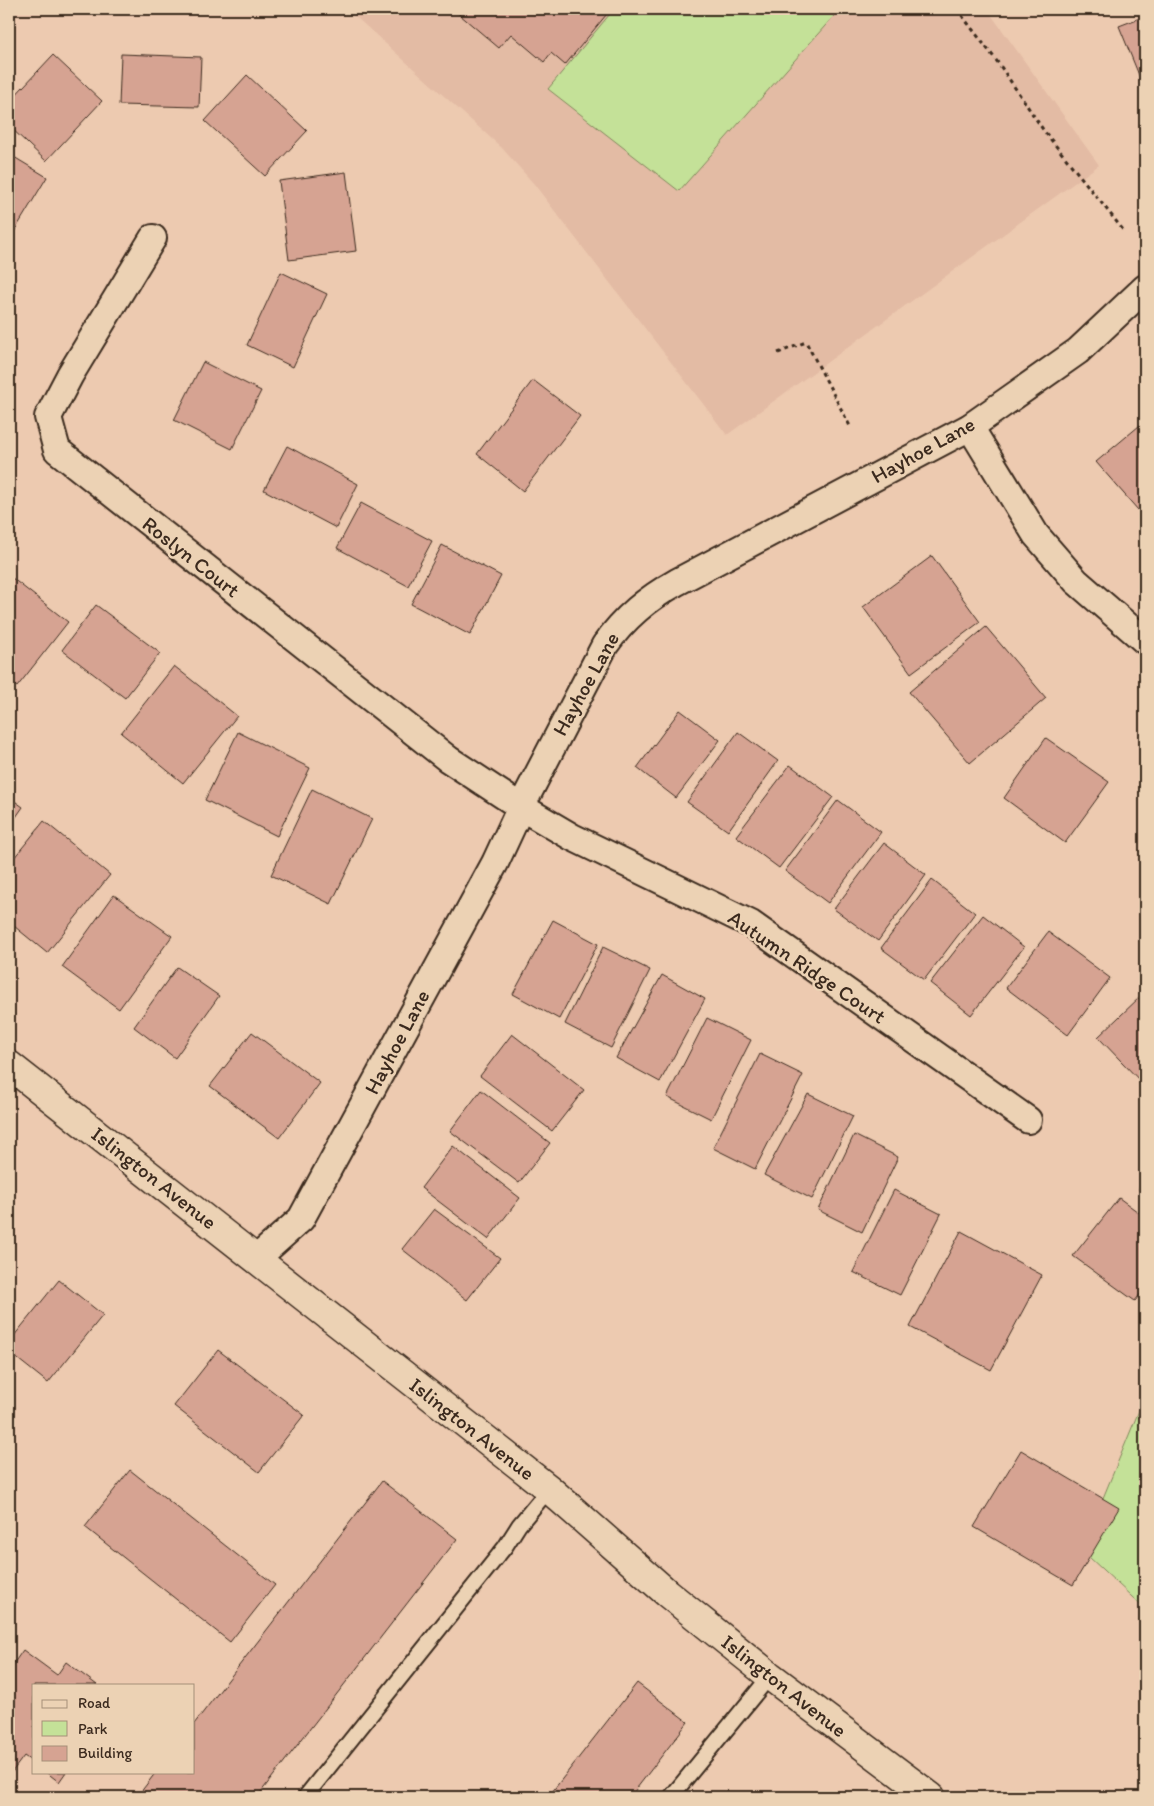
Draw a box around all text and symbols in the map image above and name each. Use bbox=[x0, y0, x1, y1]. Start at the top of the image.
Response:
street label: Hayhoe Lane bbox=[866, 411, 979, 488]
street label: Roslyn Court bbox=[138, 511, 245, 602]
street label: Hayhoe Lane bbox=[547, 627, 624, 740]
street label: Autumn Ridge Court bbox=[724, 905, 891, 1029]
street label: Hayhoe Lane bbox=[359, 985, 435, 1098]
street label: Islington Avenue bbox=[87, 1121, 222, 1234]
street label: Islington Avenue bbox=[405, 1372, 540, 1485]
street label: Islington Avenue bbox=[717, 1629, 852, 1742]
legend bbox=[32, 1684, 195, 1774]
text: Road bbox=[78, 1694, 111, 1712]
text: Park bbox=[78, 1720, 108, 1738]
text: Building bbox=[78, 1744, 132, 1762]

